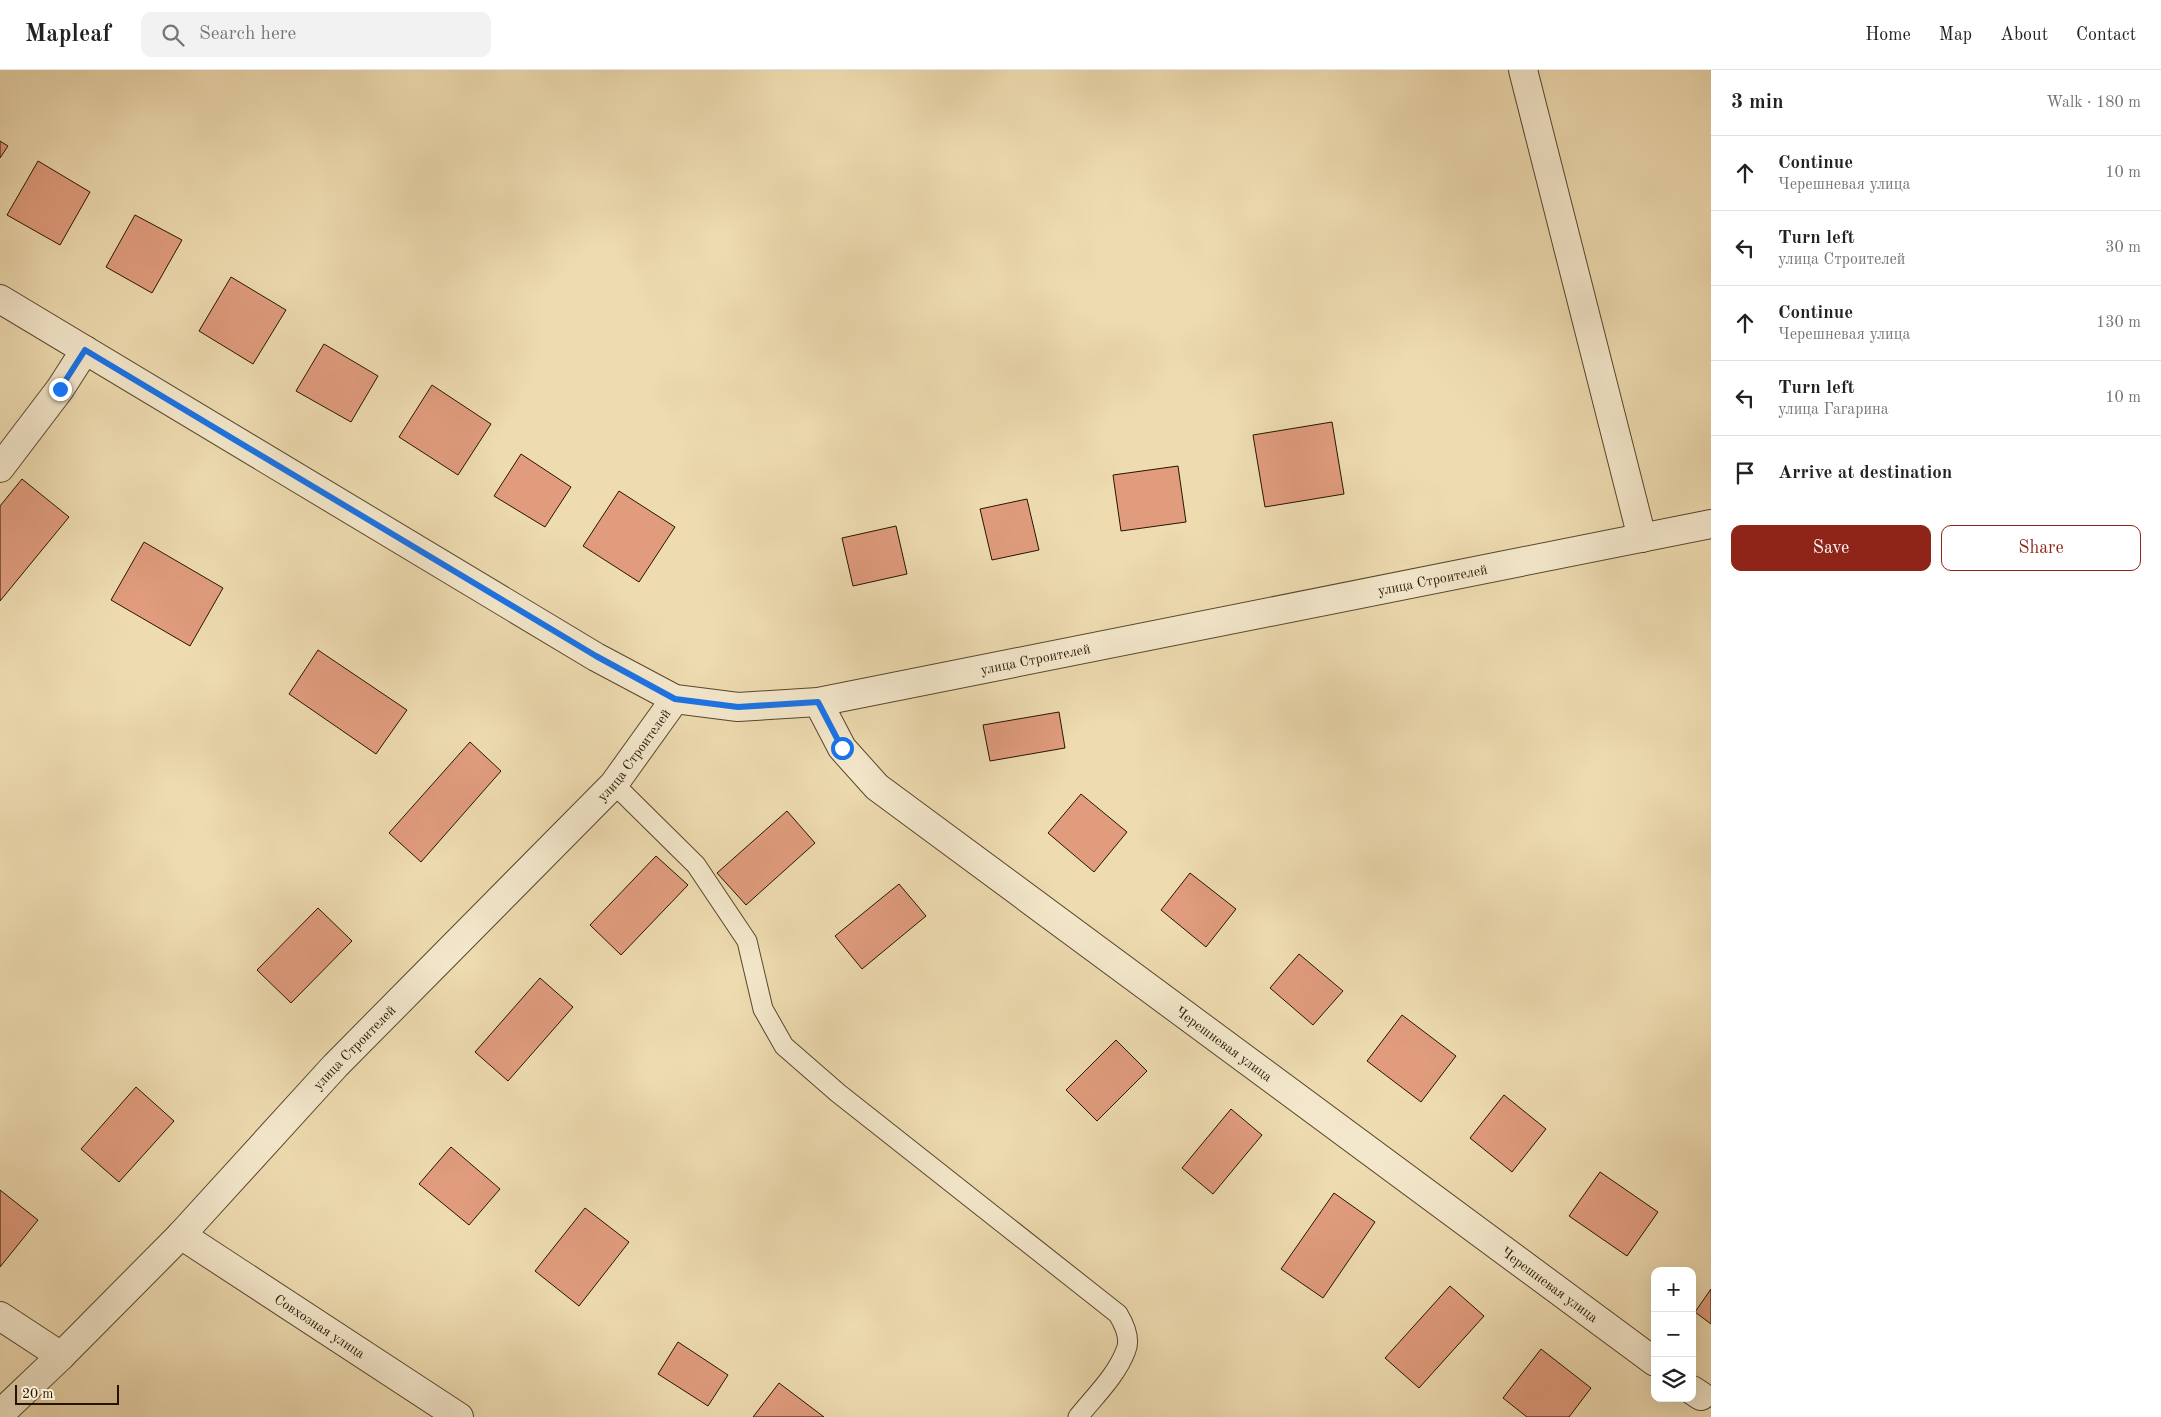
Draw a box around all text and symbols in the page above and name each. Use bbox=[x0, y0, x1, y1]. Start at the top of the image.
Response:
search box bbox=[141, 12, 491, 57]
icon: search bbox=[159, 21, 187, 49]
text: Mapleaf bbox=[25, 23, 111, 47]
text: Search here bbox=[199, 25, 296, 44]
text: Home bbox=[1865, 26, 1911, 44]
text: Map bbox=[1939, 26, 1972, 44]
text: About bbox=[2000, 26, 2048, 44]
text: Contact bbox=[2076, 26, 2136, 44]
text: 3 min bbox=[1731, 92, 1784, 113]
text: Walk · 180 m bbox=[2046, 95, 2141, 111]
text: Continue bbox=[1778, 154, 1853, 173]
icon: ahead bbox=[1731, 159, 1759, 187]
text: 10 m bbox=[2105, 165, 2141, 181]
text: Черешневая улица bbox=[1778, 177, 1910, 193]
text: Turn left bbox=[1778, 229, 1855, 248]
icon: left bbox=[1731, 234, 1759, 262]
text: 30 m bbox=[2105, 240, 2141, 256]
text: улица Строителей bbox=[1778, 252, 1905, 268]
text: Continue bbox=[1778, 304, 1853, 323]
icon: ahead bbox=[1731, 309, 1759, 337]
text: 130 m bbox=[2096, 315, 2141, 331]
text: Черешневая улица bbox=[1778, 327, 1910, 343]
route end bbox=[49, 378, 72, 401]
text: Turn left bbox=[1778, 379, 1855, 398]
icon: left bbox=[1731, 384, 1759, 412]
text: 10 m bbox=[2105, 390, 2141, 406]
text: улица Гагарина bbox=[1778, 402, 1889, 418]
icon: arrive bbox=[1731, 459, 1759, 487]
text: Arrive at destination bbox=[1778, 464, 1952, 483]
button: Save bbox=[1731, 525, 1931, 571]
button: Share bbox=[1941, 525, 2141, 571]
street label: улица Строителей bbox=[1377, 563, 1489, 598]
street label: улица Строителей bbox=[979, 642, 1092, 677]
street label: улица Строителей bbox=[595, 707, 674, 804]
route start bbox=[831, 737, 854, 760]
street label: улица Строителей bbox=[311, 1003, 399, 1093]
street label: Черешневая улица bbox=[1173, 1004, 1274, 1085]
street label: Черешневая улица bbox=[1499, 1245, 1600, 1325]
map controls bbox=[1651, 1267, 1696, 1402]
button: + bbox=[1651, 1267, 1696, 1312]
street label: Совхозная улица bbox=[272, 1292, 367, 1361]
button: − bbox=[1651, 1312, 1696, 1357]
button: layers bbox=[1651, 1357, 1696, 1402]
scale bar bbox=[15, 1382, 119, 1405]
text: 20 m bbox=[22, 1387, 53, 1401]

